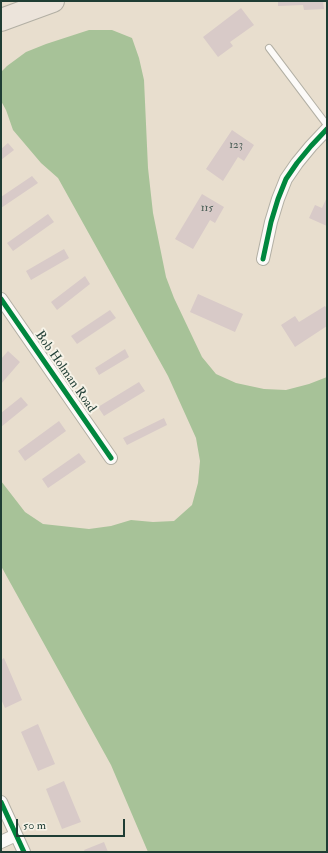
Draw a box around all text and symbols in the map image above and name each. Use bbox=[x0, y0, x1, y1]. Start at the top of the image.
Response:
house number: 123 bbox=[229, 139, 243, 153]
house number: 115 bbox=[201, 202, 213, 216]
street label: Bob Holman Road bbox=[31, 328, 99, 416]
scale bar bbox=[18, 811, 127, 837]
text: 50 m bbox=[23, 818, 46, 833]

